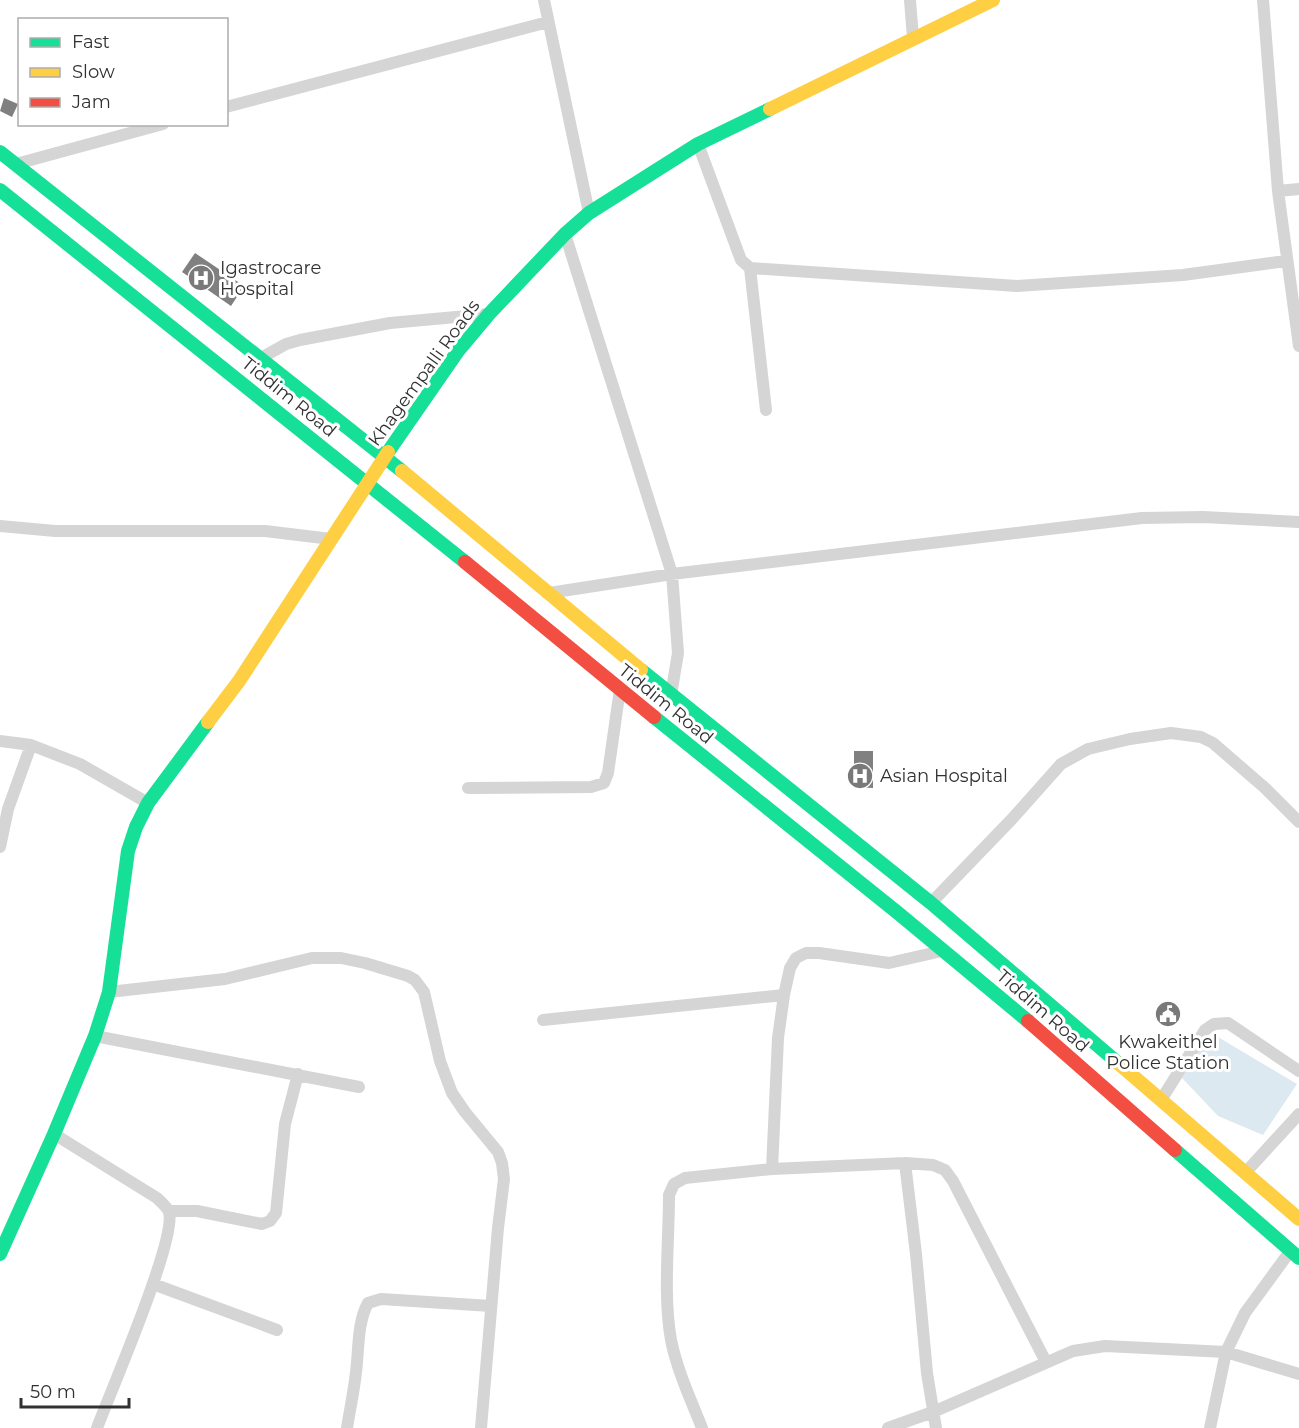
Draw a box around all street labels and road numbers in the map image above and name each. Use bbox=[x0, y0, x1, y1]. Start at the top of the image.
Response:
street label: Khagempalli Roads bbox=[363, 295, 485, 451]
street label: Tiddim Road bbox=[237, 352, 341, 442]
street label: Tiddim Road bbox=[614, 659, 718, 749]
street label: Tiddim Road bbox=[992, 965, 1094, 1057]

